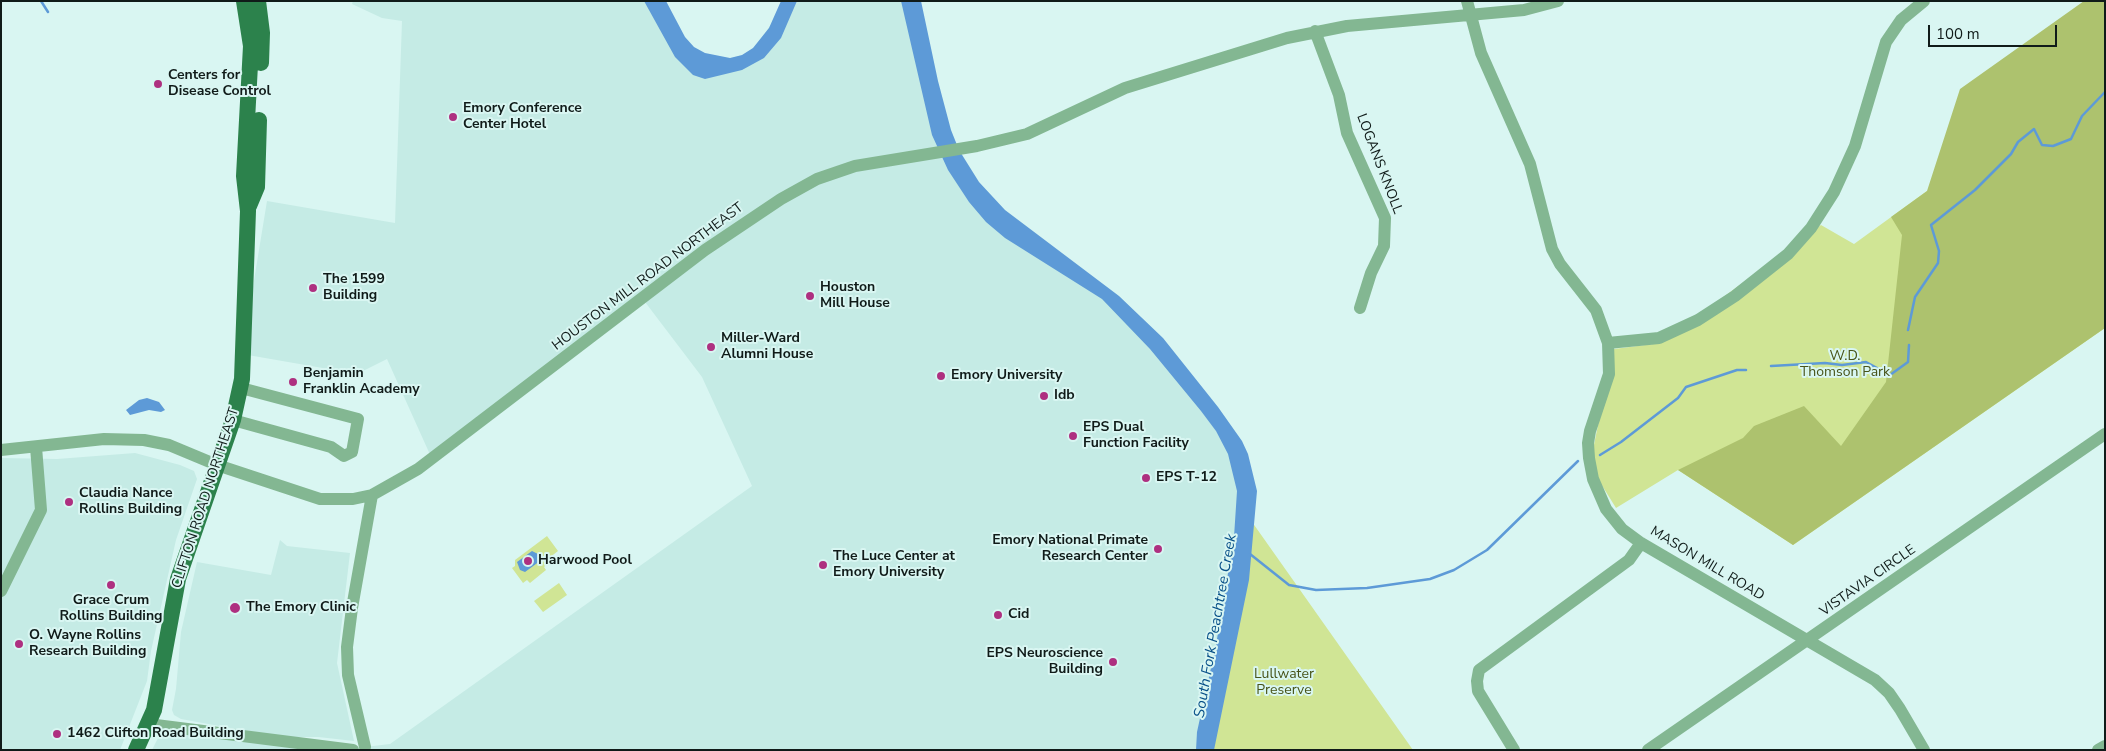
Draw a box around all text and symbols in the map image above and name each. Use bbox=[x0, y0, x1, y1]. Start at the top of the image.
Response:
scale bar bbox=[1931, 15, 2060, 47]
text: 100 m bbox=[1936, 24, 1980, 44]
place label: Centers for Disease Control bbox=[168, 68, 271, 100]
marker: Centers for Disease Control bbox=[152, 78, 164, 90]
place label: Emory Conference Center Hotel bbox=[463, 101, 582, 134]
marker: Emory Conference Center Hotel bbox=[447, 111, 459, 123]
street label: LOGANS KNOLL bbox=[1352, 112, 1406, 216]
street label: HOUSTON MILL ROAD NORTHEAST bbox=[549, 200, 747, 354]
place label: The 1599 Building bbox=[323, 272, 385, 304]
place label: Houston Mill House bbox=[820, 280, 890, 312]
marker: The 1599 Building bbox=[307, 282, 319, 294]
marker: Houston Mill House bbox=[804, 290, 816, 302]
place label: Miller-Ward Alumni House bbox=[721, 331, 813, 364]
marker: Miller-Ward Alumni House bbox=[705, 341, 717, 353]
park label: W.D. Thomson Park bbox=[1800, 349, 1890, 382]
place label: Benjamin Franklin Academy bbox=[303, 366, 420, 398]
place label: Emory University bbox=[951, 368, 1062, 384]
marker: Emory University bbox=[935, 370, 947, 382]
marker: Benjamin Franklin Academy bbox=[287, 376, 299, 388]
place label: Idb bbox=[1054, 388, 1075, 404]
marker: Idb bbox=[1038, 390, 1050, 402]
street label: CLIFTON ROAD NORTHEAST bbox=[169, 406, 243, 590]
place label: EPS Dual Function Facility bbox=[1083, 420, 1189, 452]
marker: EPS Dual Function Facility bbox=[1067, 430, 1079, 442]
place label: EPS T-12 bbox=[1156, 470, 1217, 486]
marker: EPS T-12 bbox=[1140, 472, 1152, 484]
place label: Claudia Nance Rollins Building bbox=[79, 486, 182, 518]
marker: Claudia Nance Rollins Building bbox=[63, 496, 75, 508]
street label: MASON MILL ROAD bbox=[1647, 523, 1767, 605]
place label: Emory National Primate Research Center bbox=[992, 533, 1148, 566]
water label: South Fork Peachtree Creek bbox=[1191, 533, 1241, 719]
street label: VISTAVIA CIRCLE bbox=[1817, 542, 1919, 620]
marker: Emory National Primate Research Center bbox=[1152, 543, 1164, 555]
place label: The Luce Center at Emory University bbox=[833, 549, 955, 582]
place label: Harwood Pool bbox=[538, 553, 632, 569]
marker: Harwood Pool bbox=[522, 555, 534, 567]
marker: The Luce Center at Emory University bbox=[817, 559, 829, 571]
marker: Grace Crum Rollins Building bbox=[105, 579, 117, 591]
place label: Grace Crum Rollins Building bbox=[59, 593, 163, 626]
place label: The Emory Clinic bbox=[246, 600, 356, 616]
marker: The Emory Clinic bbox=[228, 601, 242, 615]
place label: Cid bbox=[1008, 607, 1029, 623]
marker: Cid bbox=[992, 609, 1004, 621]
place label: O. Wayne Rollins Research Building bbox=[29, 628, 146, 660]
marker: O. Wayne Rollins Research Building bbox=[13, 638, 25, 650]
place label: EPS Neuroscience Building bbox=[986, 646, 1103, 679]
marker: EPS Neuroscience Building bbox=[1107, 656, 1119, 668]
park label: Lullwater Preserve bbox=[1254, 667, 1314, 700]
place label: 1462 Clifton Road Building bbox=[67, 726, 244, 742]
marker: 1462 Clifton Road Building bbox=[51, 728, 63, 740]

